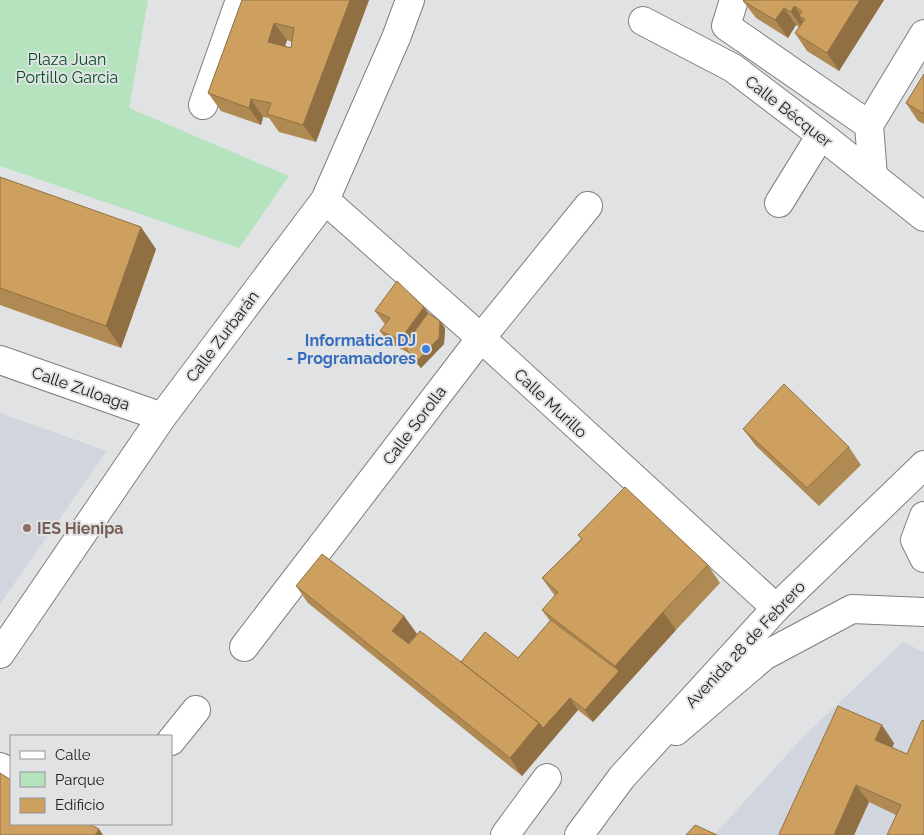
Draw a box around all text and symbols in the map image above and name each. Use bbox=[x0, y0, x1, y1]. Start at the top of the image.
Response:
park label: Plaza Juan Portillo Garcia bbox=[16, 50, 118, 87]
street label: Calle Bécquer bbox=[741, 72, 836, 151]
street label: Calle Zurbarán bbox=[182, 287, 263, 386]
place label: Informatica DJ - Programadores bbox=[287, 331, 416, 368]
marker: Informatica DJ - Programadores bbox=[420, 343, 432, 355]
street label: Calle Zuloaga bbox=[29, 363, 132, 414]
street label: Calle Murillo bbox=[510, 365, 591, 442]
street label: Calle Sorolla bbox=[379, 382, 450, 468]
place label: IES Hienipa bbox=[37, 519, 124, 538]
marker: IES Hienipa bbox=[21, 522, 33, 534]
street label: Avenida 28 de Febrero bbox=[682, 577, 809, 712]
legend bbox=[10, 735, 172, 825]
text: Calle bbox=[55, 746, 91, 764]
text: Parque bbox=[55, 771, 105, 789]
text: Edificio bbox=[55, 796, 105, 814]

